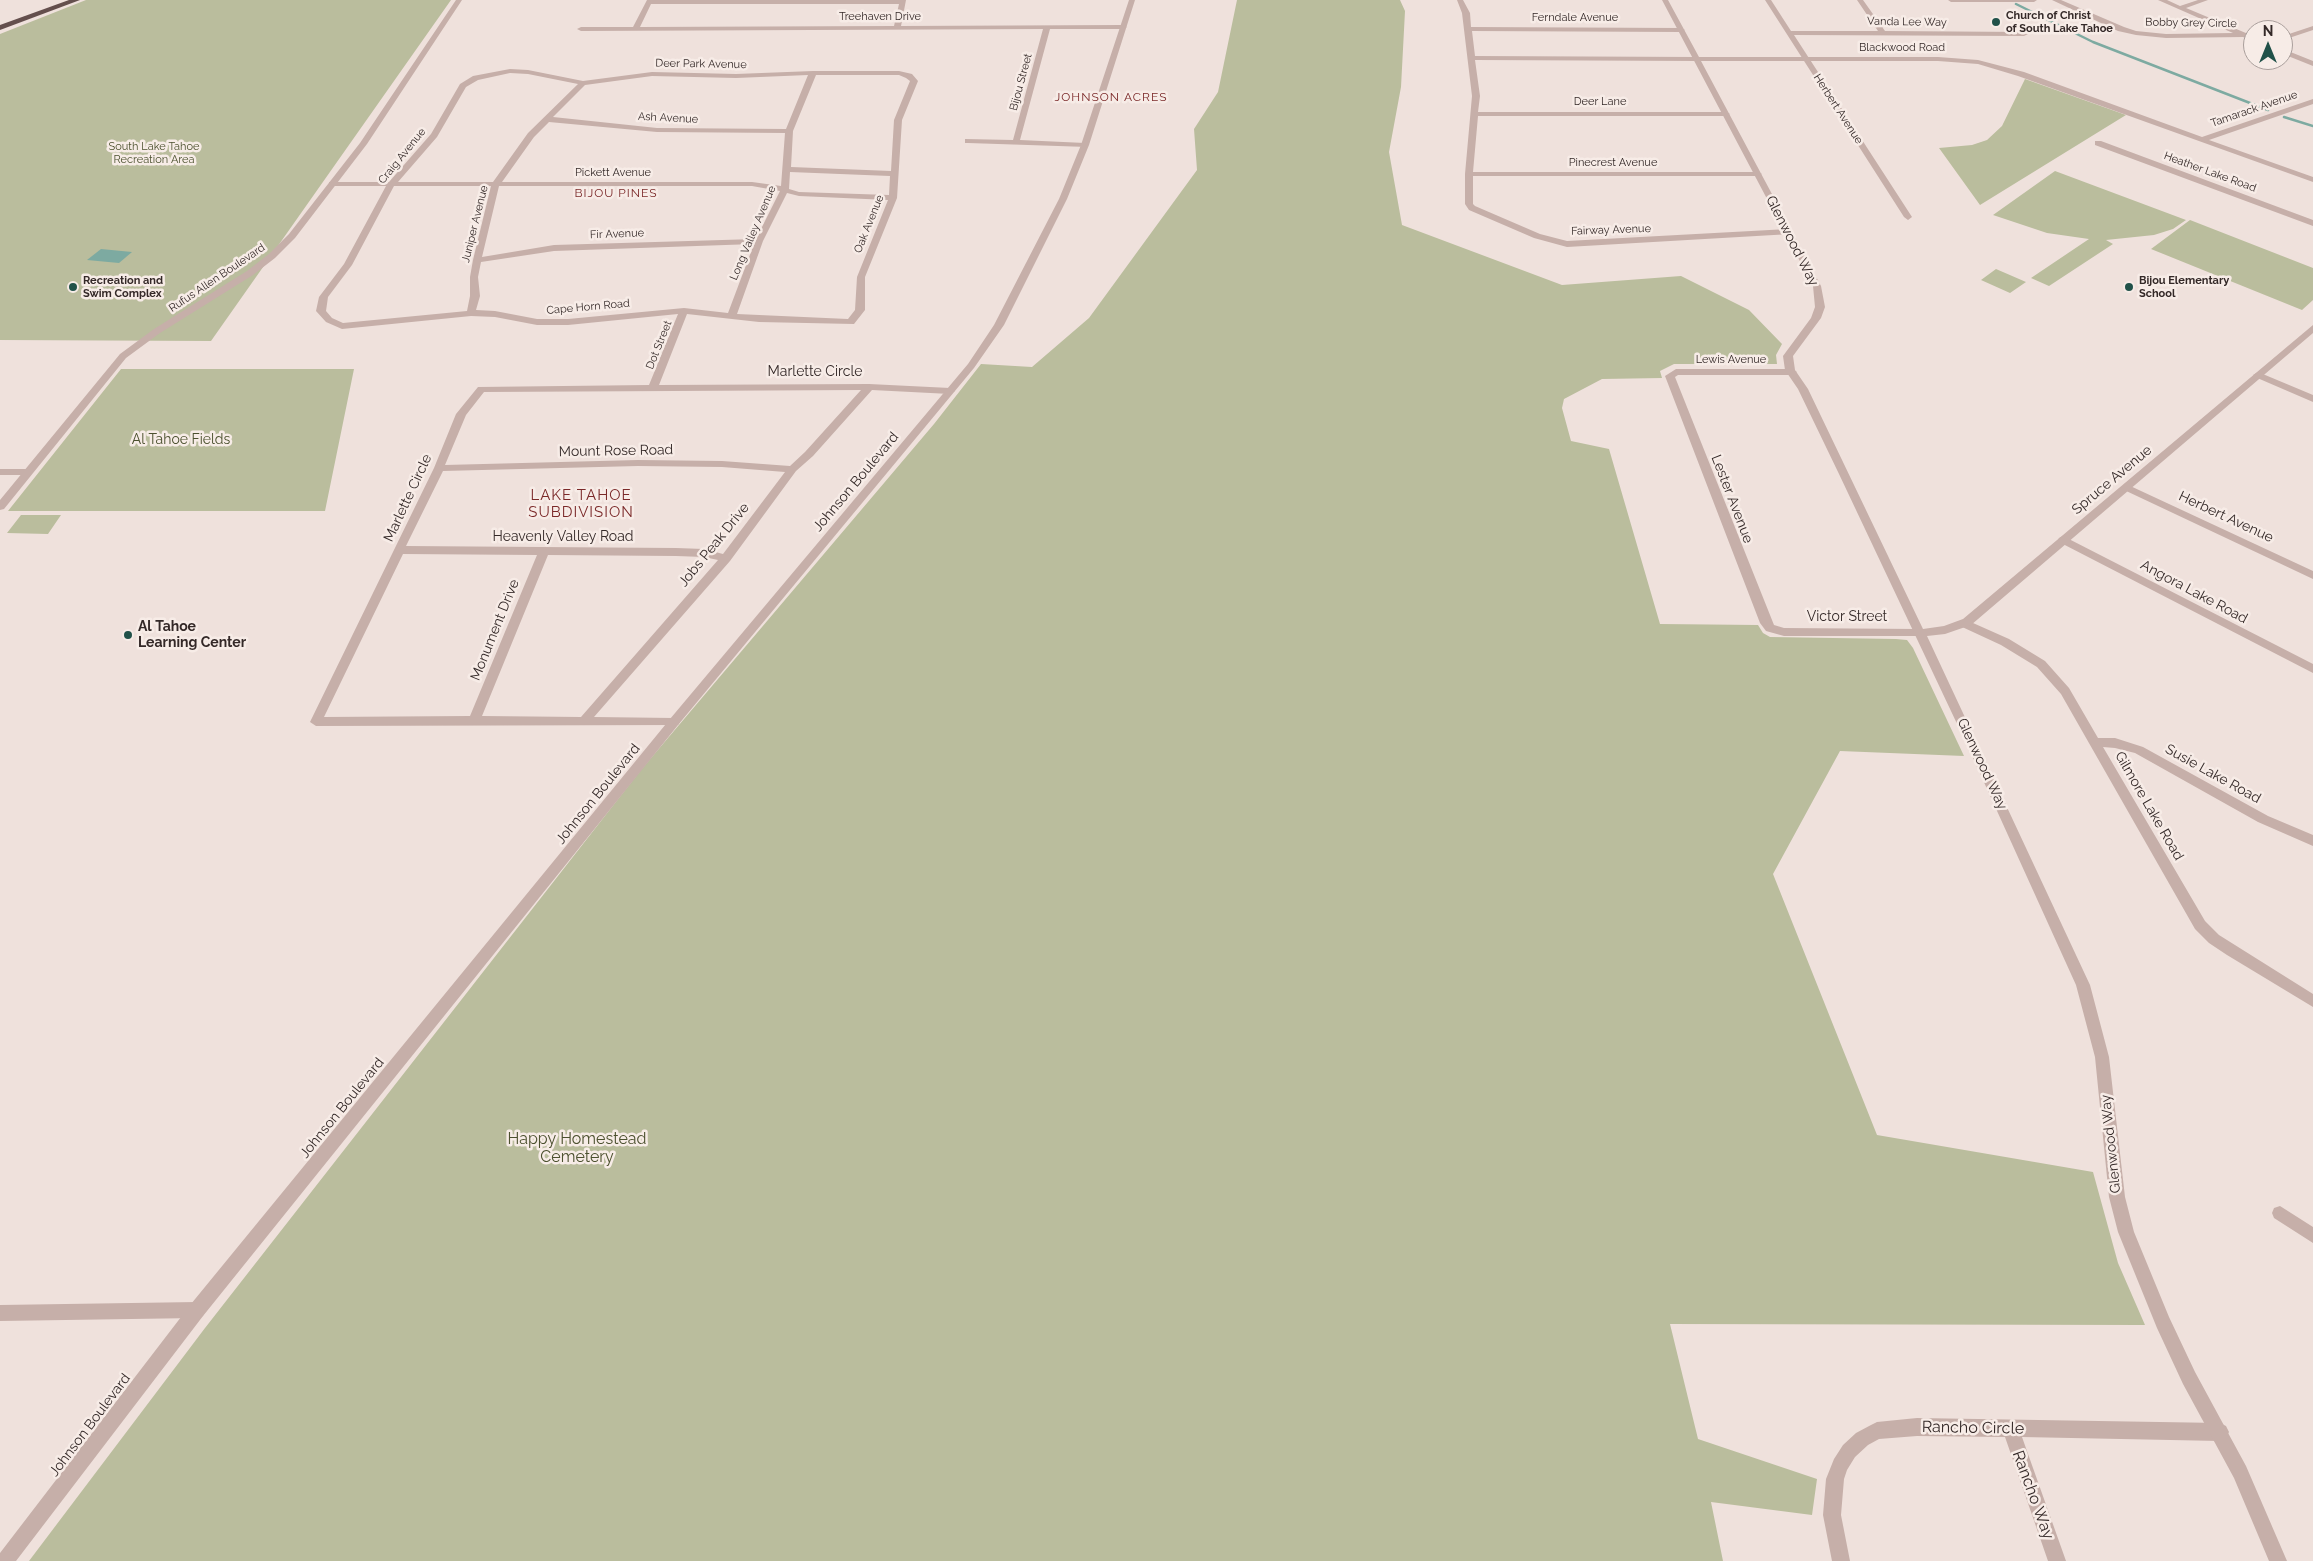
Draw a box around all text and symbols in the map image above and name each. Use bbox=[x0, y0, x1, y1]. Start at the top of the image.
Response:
place label: Church of Christ of South Lake Tahoe bbox=[2006, 9, 2113, 35]
street label: Treehaven Drive bbox=[839, 10, 921, 24]
street label: Ferndale Avenue bbox=[1532, 11, 1618, 25]
street label: Vanda Lee Way bbox=[1867, 15, 1947, 29]
marker: Church of Christ of South Lake Tahoe bbox=[1990, 16, 2002, 28]
street label: Bobby Grey Circle bbox=[2145, 16, 2237, 30]
north arrow bbox=[2243, 20, 2293, 70]
text: N bbox=[2263, 23, 2273, 39]
street label: Blackwood Road bbox=[1859, 41, 1945, 55]
street label: Bijou Street bbox=[1007, 52, 1035, 112]
street label: Deer Park Avenue bbox=[655, 57, 747, 71]
street label: Herbert Avenue bbox=[1811, 72, 1865, 146]
street label: Tamarack Avenue bbox=[2209, 88, 2299, 130]
district label: JOHNSON ACRES bbox=[1053, 90, 1169, 104]
street label: Deer Lane bbox=[1574, 95, 1626, 109]
street label: Ash Avenue bbox=[637, 110, 699, 126]
street label: Craig Avenue bbox=[375, 125, 429, 187]
park label: South Lake Tahoe Recreation Area bbox=[109, 140, 199, 166]
street label: Heather Lake Road bbox=[2162, 149, 2258, 195]
street label: Pinecrest Avenue bbox=[1569, 156, 1657, 170]
street label: Pickett Avenue bbox=[575, 166, 651, 180]
street label: Juniper Avenue bbox=[459, 184, 491, 264]
street label: Long Valley Avenue bbox=[727, 184, 779, 282]
district label: BIJOU PINES bbox=[573, 186, 659, 200]
street label: Oak Avenue bbox=[851, 193, 887, 255]
street label: Glenwood Way bbox=[1762, 193, 1822, 289]
street label: Fairway Avenue bbox=[1571, 222, 1651, 238]
street label: Fir Avenue bbox=[590, 226, 644, 242]
street label: Rufus Allen Boulevard bbox=[166, 241, 268, 315]
place label: Recreation and Swim Complex bbox=[83, 274, 163, 300]
place label: Bijou Elementary School bbox=[2139, 274, 2229, 300]
marker: Recreation and Swim Complex bbox=[67, 281, 79, 293]
marker: Bijou Elementary School bbox=[2123, 281, 2135, 293]
street label: Cape Horn Road bbox=[546, 297, 630, 317]
street label: Dot Street bbox=[643, 319, 675, 371]
street label: Lewis Avenue bbox=[1696, 353, 1766, 367]
street label: Marlette Circle bbox=[768, 364, 862, 380]
street label: Johnson Boulevard bbox=[810, 429, 902, 535]
park label: Al Tahoe Fields bbox=[132, 432, 230, 448]
street label: Mount Rose Road bbox=[559, 442, 673, 460]
street label: Spruce Avenue bbox=[2069, 442, 2155, 518]
street label: Marlette Circle bbox=[380, 451, 436, 545]
street label: Lester Avenue bbox=[1707, 452, 1757, 546]
district label: LAKE TAHOE SUBDIVISION bbox=[527, 486, 635, 521]
street label: Herbert Avenue bbox=[2176, 488, 2276, 546]
street label: Jobs Peak Drive bbox=[675, 500, 753, 590]
street label: Heavenly Valley Road bbox=[493, 529, 633, 545]
street label: Angora Lake Road bbox=[2138, 557, 2250, 627]
street label: Monument Drive bbox=[467, 577, 523, 683]
street label: Victor Street bbox=[1807, 609, 1887, 625]
place label: Al Tahoe Learning Center bbox=[138, 619, 246, 652]
marker: Al Tahoe Learning Center bbox=[122, 629, 134, 641]
street label: Glenwood Way bbox=[1953, 716, 2011, 812]
street label: Johnson Boulevard bbox=[552, 740, 644, 848]
street label: Susie Lake Road bbox=[2162, 741, 2264, 807]
street label: Gilmore Lake Road bbox=[2111, 749, 2187, 863]
street label: Johnson Boulevard bbox=[296, 1054, 388, 1162]
street label: Glenwood Way bbox=[2097, 1094, 2125, 1194]
park label: Happy Homestead Cemetery bbox=[508, 1129, 646, 1167]
street label: Johnson Boulevard bbox=[46, 1370, 134, 1480]
street label: Rancho Circle bbox=[1922, 1418, 2024, 1438]
street label: Rancho Way bbox=[2008, 1448, 2058, 1542]

